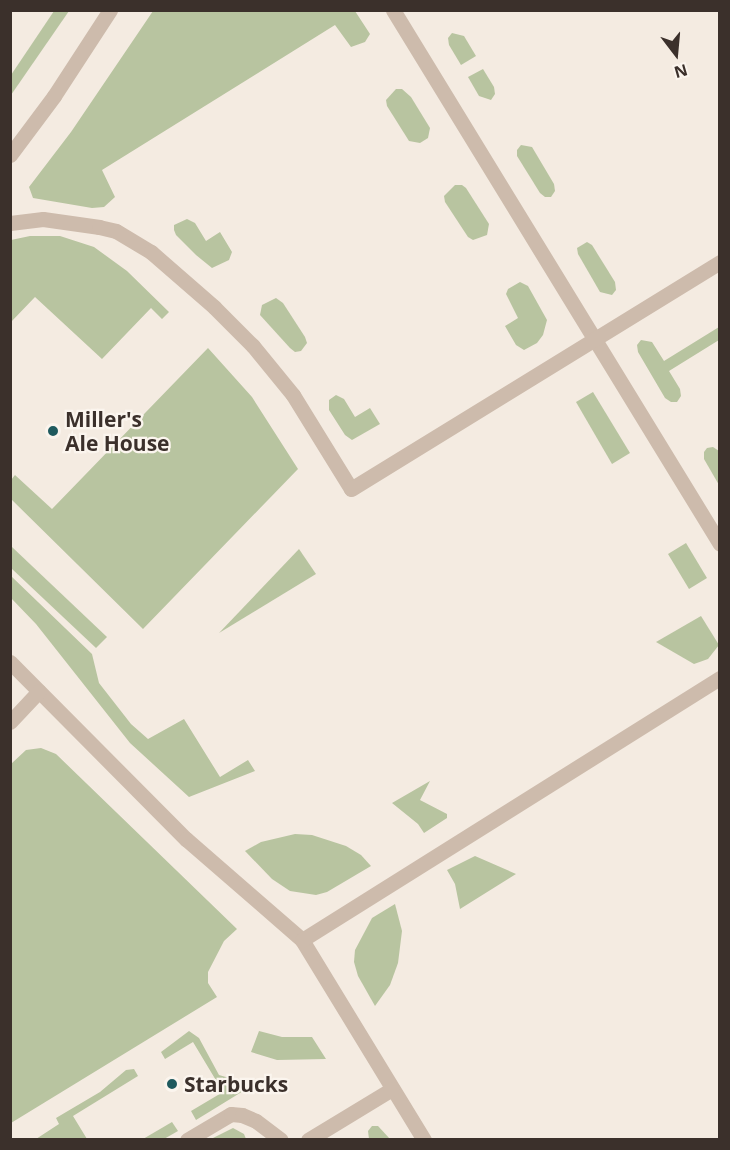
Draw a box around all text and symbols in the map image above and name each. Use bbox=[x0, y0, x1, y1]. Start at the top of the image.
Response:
north arrow bbox=[646, 24, 706, 84]
text: N bbox=[672, 59, 690, 84]
place label: Miller's Ale House bbox=[65, 406, 169, 456]
marker: Miller's Ale House bbox=[46, 424, 60, 438]
place label: Starbucks bbox=[184, 1071, 288, 1097]
marker: Starbucks bbox=[165, 1077, 179, 1091]

